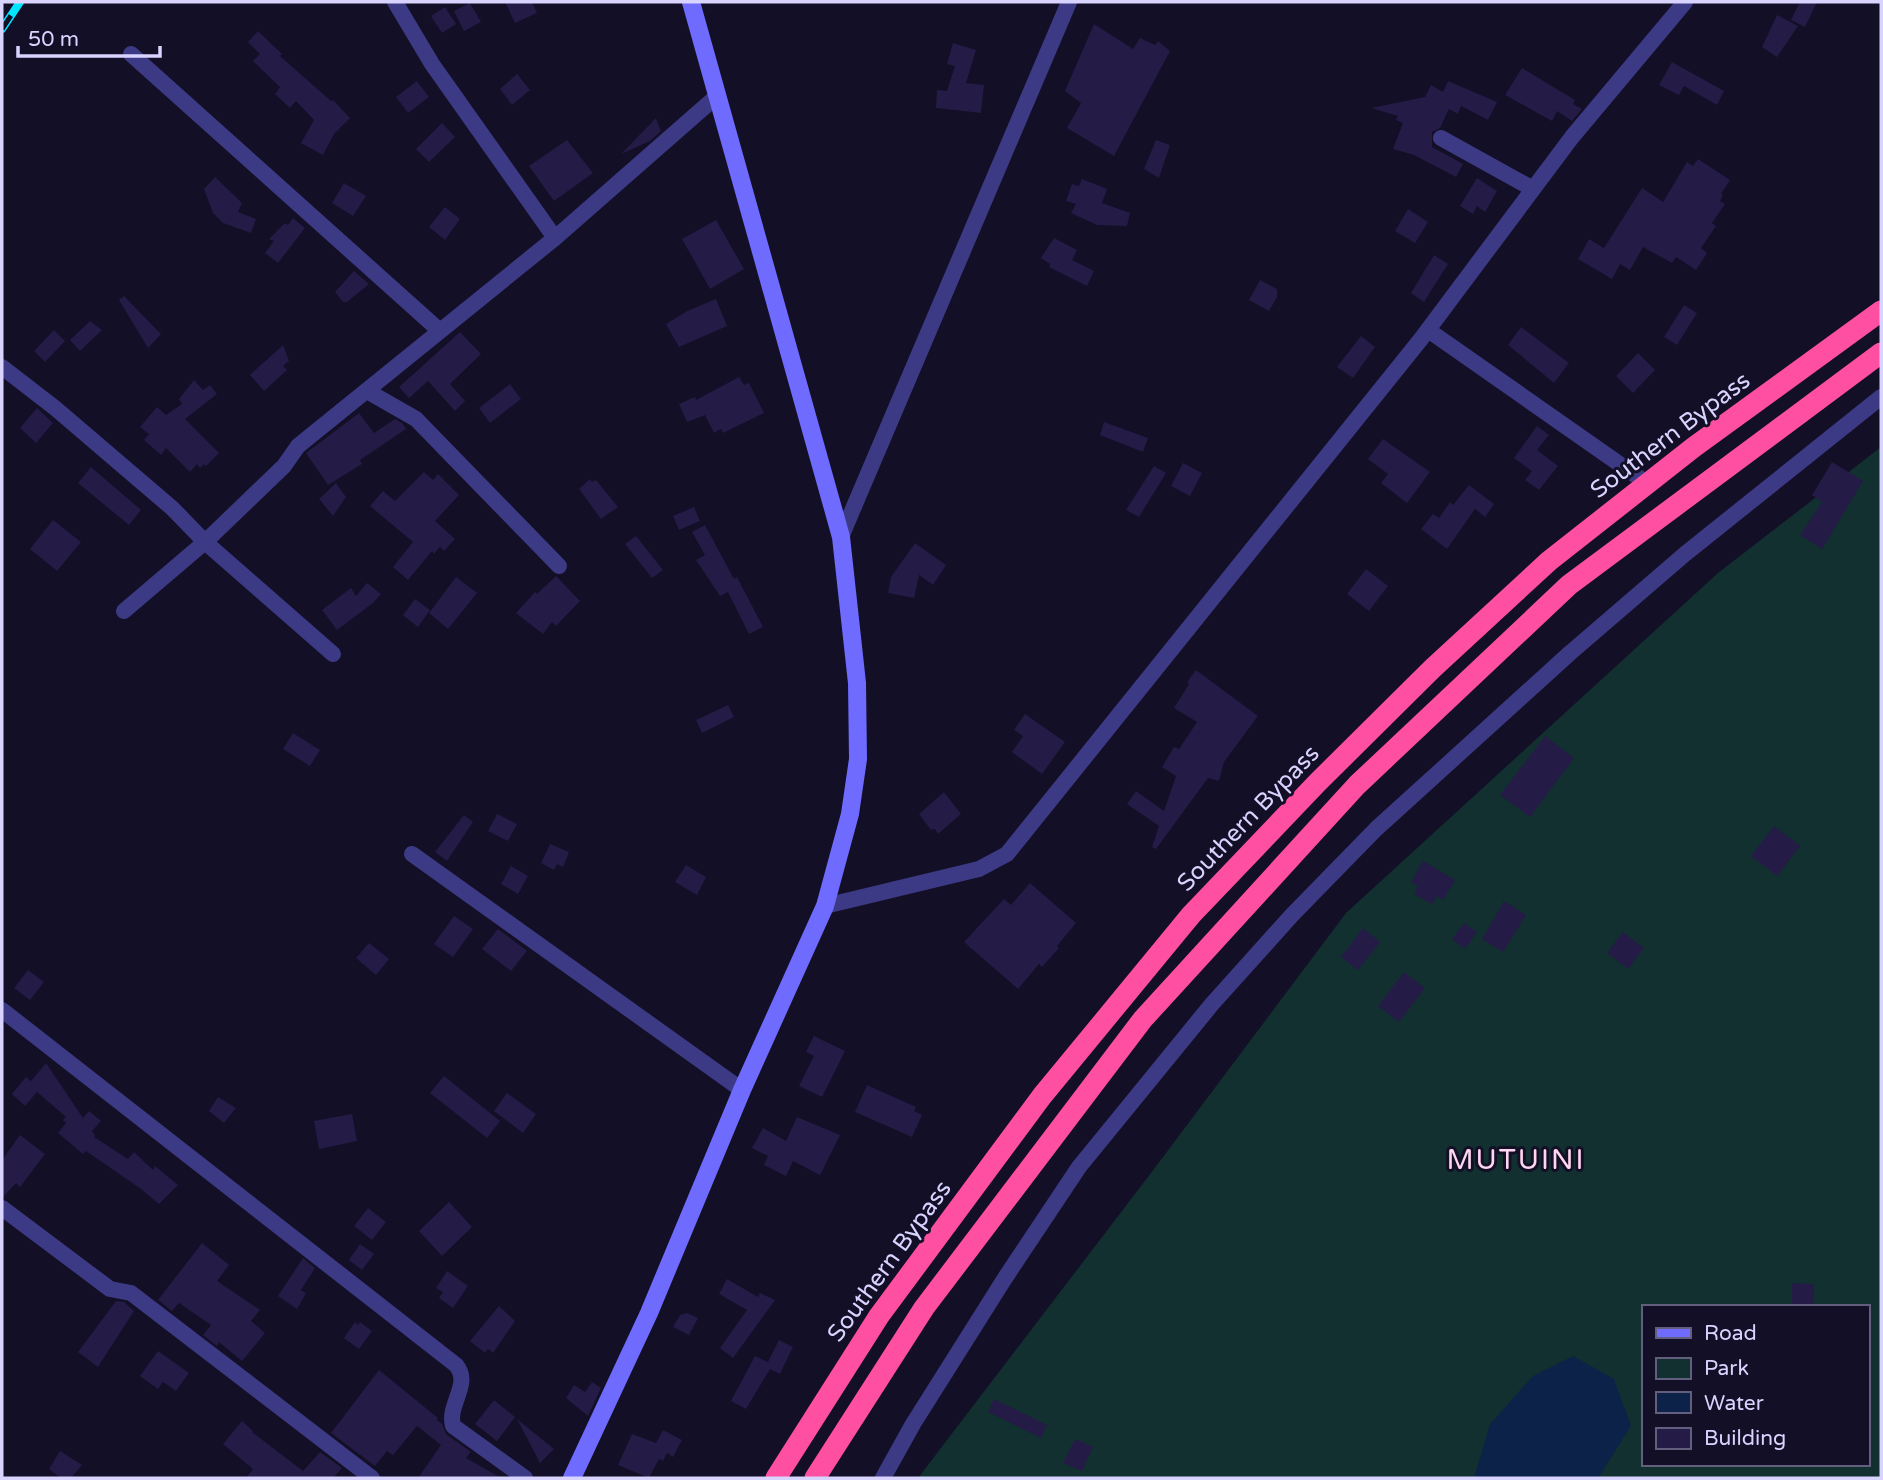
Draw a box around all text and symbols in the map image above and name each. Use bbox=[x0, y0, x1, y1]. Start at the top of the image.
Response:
scale bar bbox=[18, 14, 159, 58]
text: 50 m bbox=[28, 27, 79, 52]
street label: Southern Bypass bbox=[1585, 366, 1756, 505]
street label: Southern Bypass bbox=[1171, 739, 1326, 898]
district label: MUTUINI bbox=[1447, 1143, 1586, 1177]
street label: Southern Bypass bbox=[821, 1175, 958, 1348]
legend bbox=[1642, 1305, 1869, 1466]
text: Road bbox=[1704, 1321, 1757, 1346]
text: Park bbox=[1704, 1356, 1749, 1381]
text: Water bbox=[1704, 1391, 1764, 1416]
text: Building bbox=[1704, 1426, 1786, 1451]

